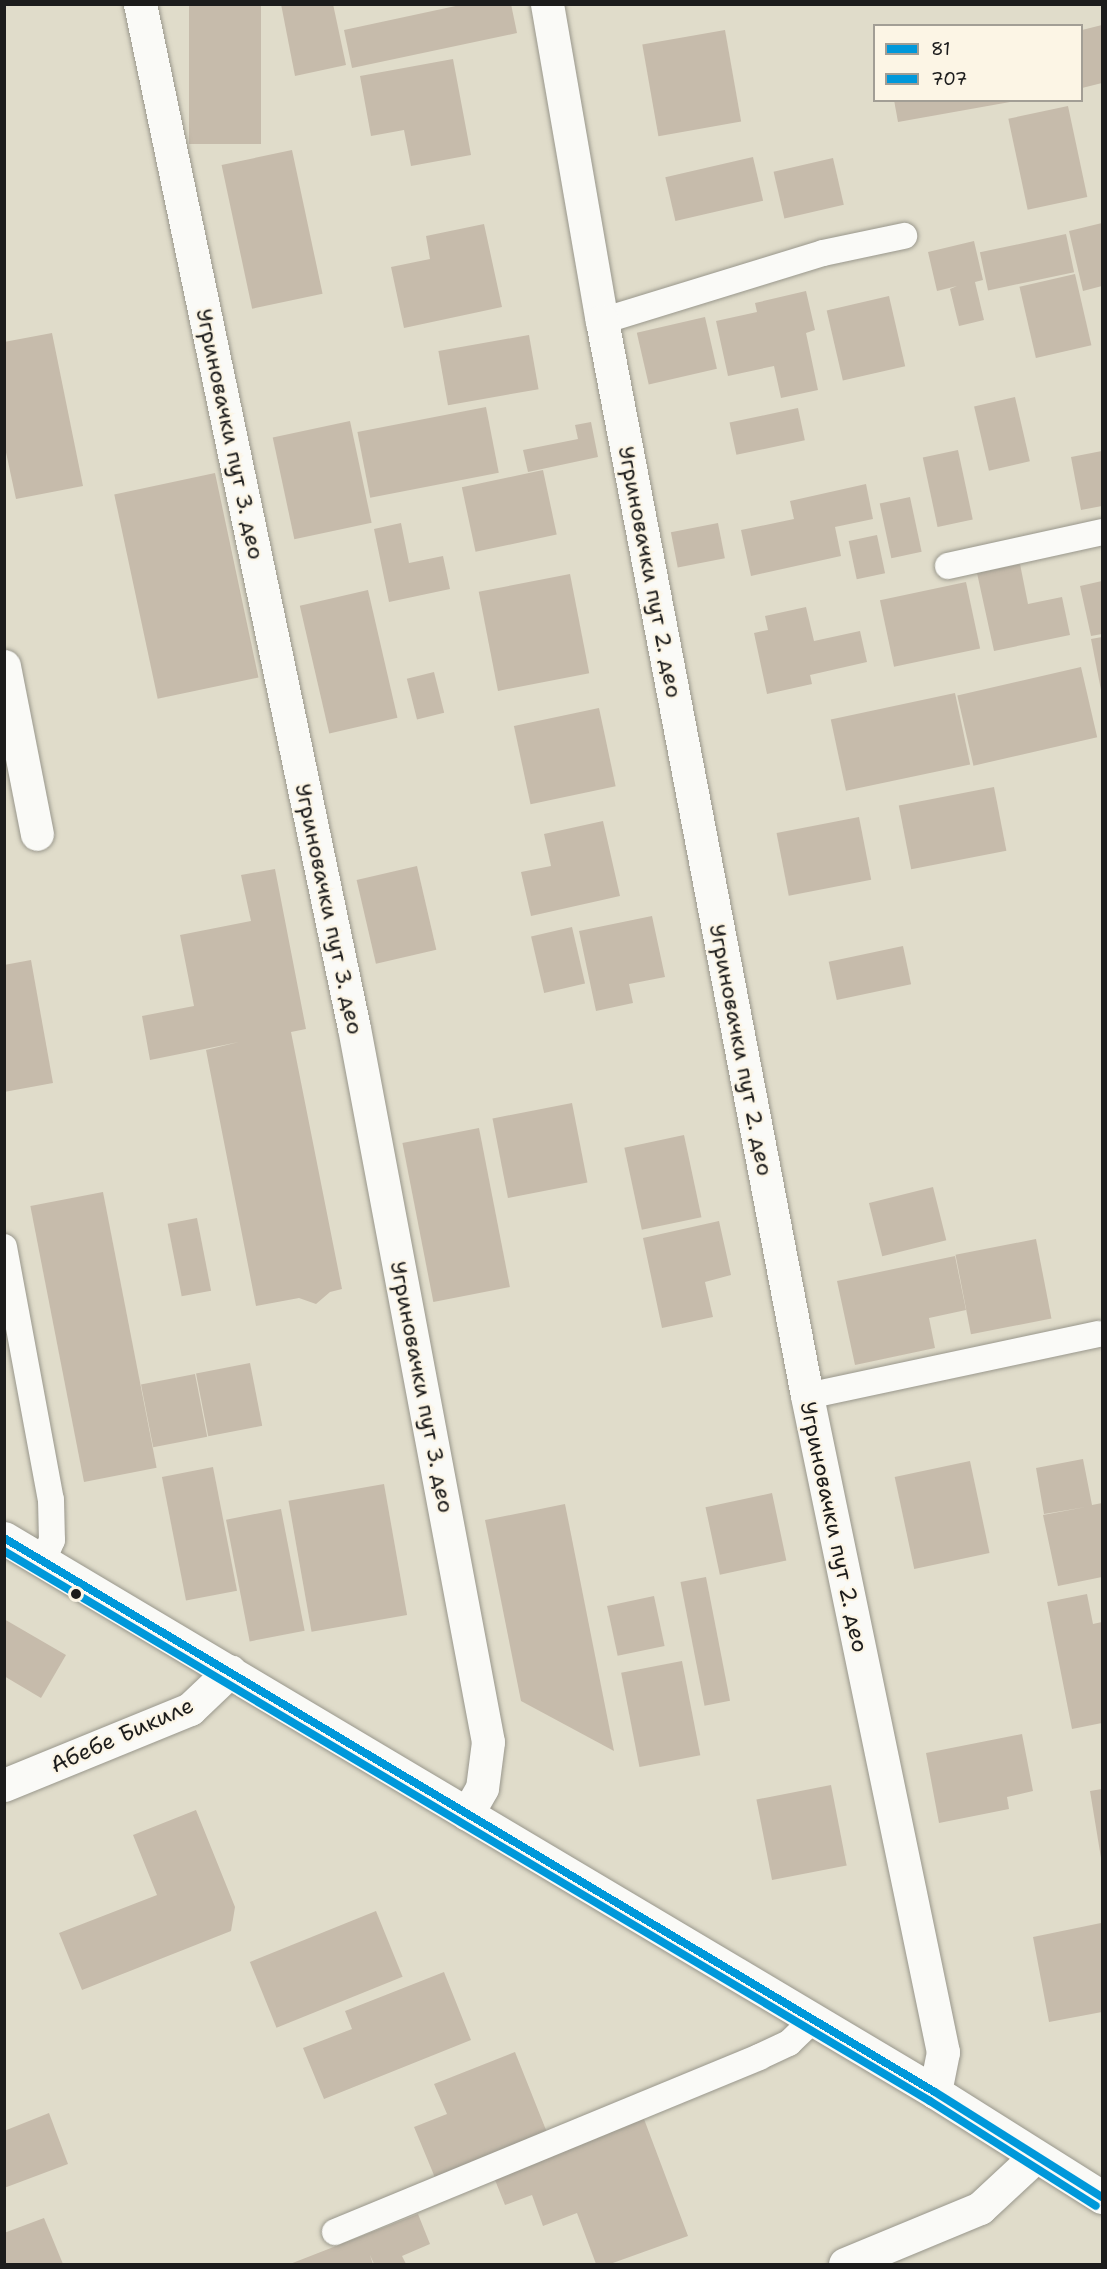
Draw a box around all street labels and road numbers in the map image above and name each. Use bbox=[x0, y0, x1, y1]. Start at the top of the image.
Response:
street label: Угриновачки пут 3. део bbox=[191, 306, 269, 562]
street label: Угриновачки пут 2. део bbox=[613, 444, 687, 700]
street label: Угриновачки пут 3. део bbox=[290, 781, 368, 1037]
street label: Угриновачки пут 2. део bbox=[704, 922, 778, 1178]
street label: Угриновачки пут 3. део bbox=[385, 1259, 459, 1515]
street label: Угриновачки пут 2. део bbox=[794, 1399, 874, 1655]
street label: Абебе Бикиле bbox=[46, 1692, 198, 1778]

